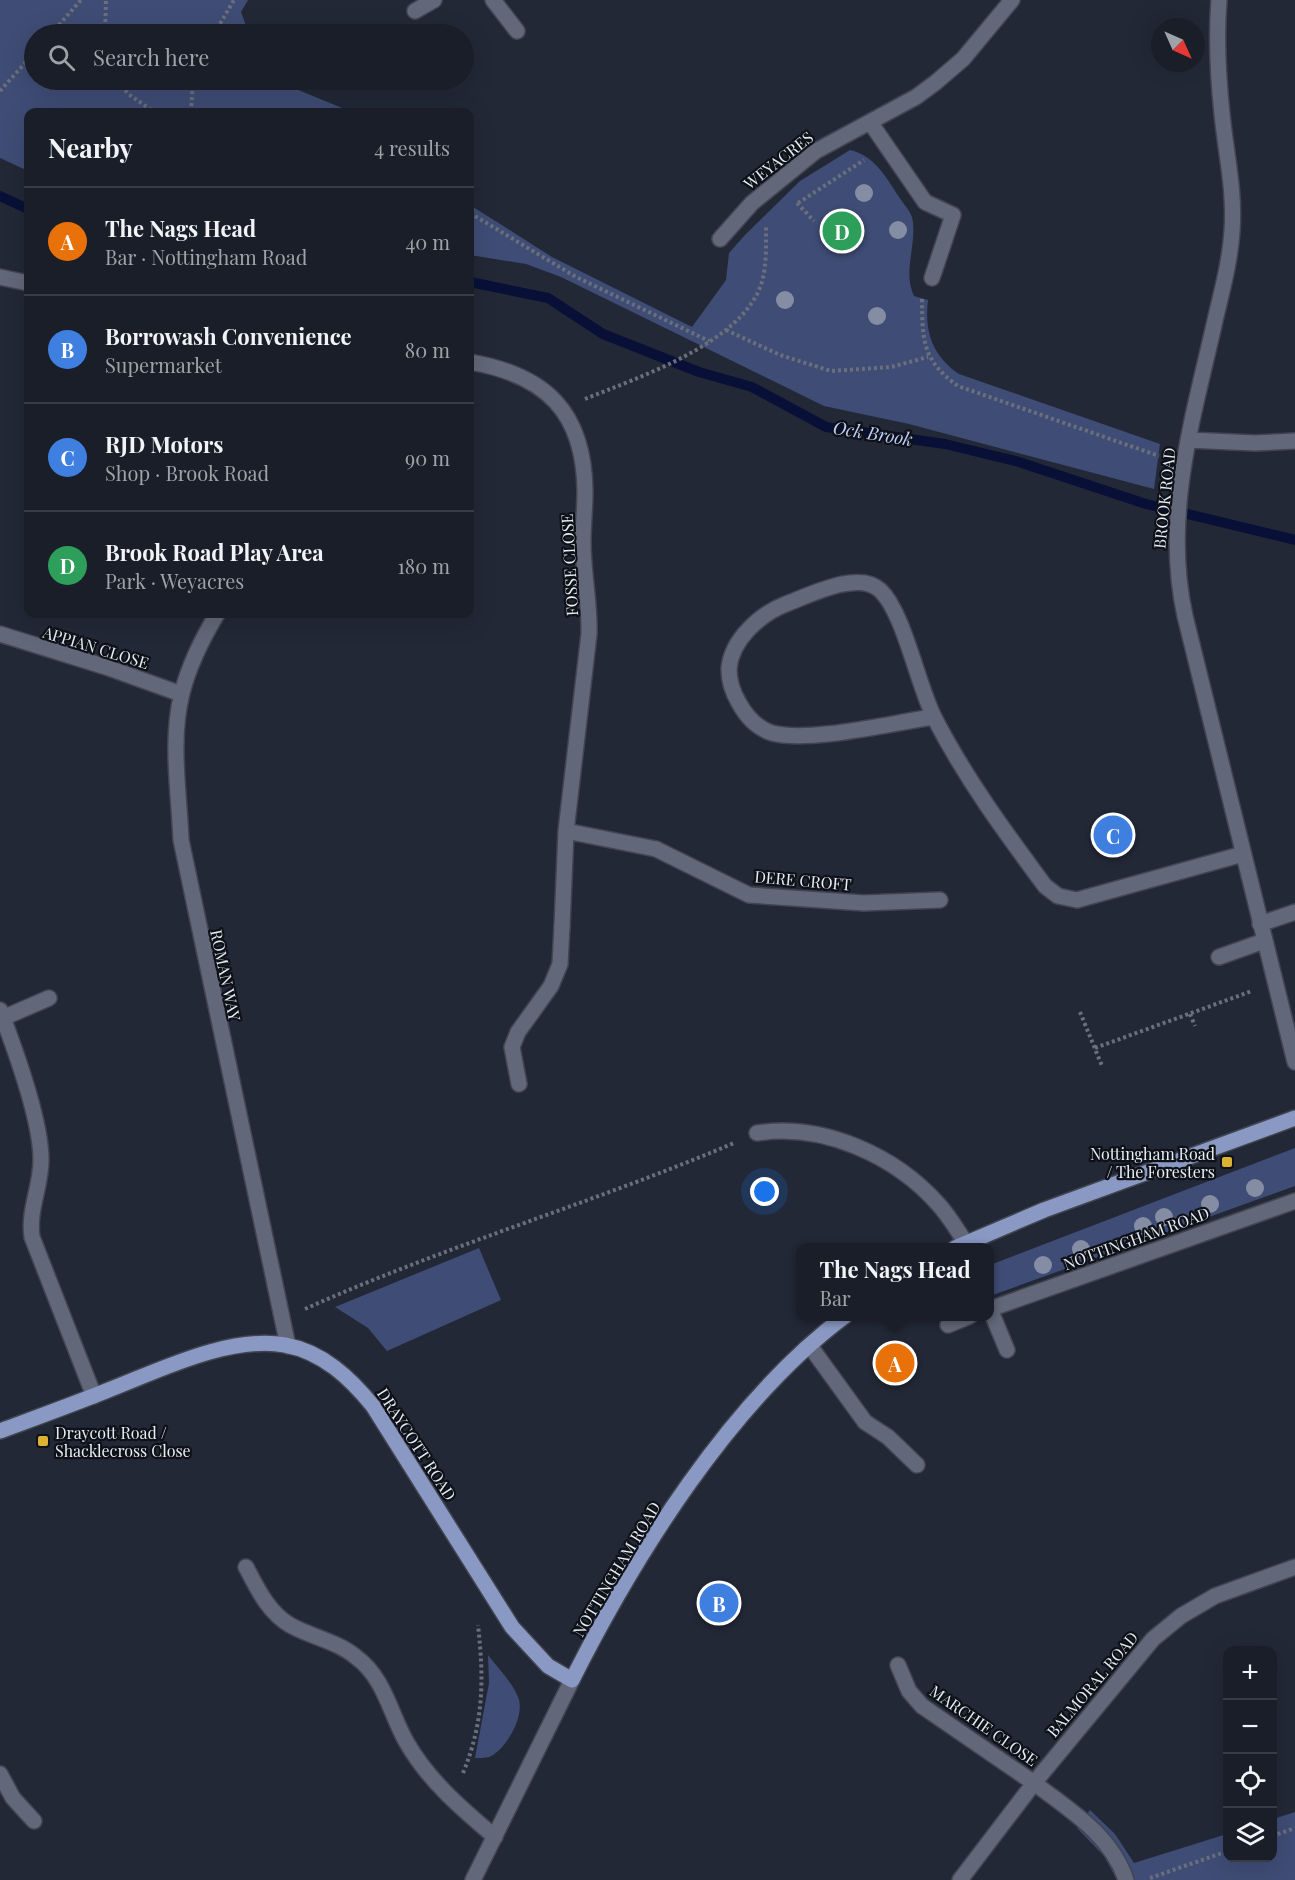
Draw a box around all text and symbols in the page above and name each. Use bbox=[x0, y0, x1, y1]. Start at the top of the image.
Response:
north arrow bbox=[1151, 18, 1205, 72]
search box bbox=[24, 24, 474, 90]
icon: search bbox=[45, 41, 78, 74]
text: Search here bbox=[93, 42, 209, 72]
street label: WEYACRES bbox=[738, 126, 817, 194]
text: Nearby bbox=[48, 130, 133, 165]
text: 4 results bbox=[374, 134, 450, 161]
pin: D bbox=[822, 208, 862, 254]
text: The Nags Head bbox=[105, 213, 256, 243]
text: A bbox=[61, 228, 74, 255]
text: 40 m bbox=[405, 228, 450, 255]
text: Bar · Nottingham Road bbox=[105, 243, 307, 270]
text: Borrowash Convenience bbox=[105, 321, 352, 351]
text: B bbox=[61, 336, 74, 363]
text: 80 m bbox=[405, 336, 450, 363]
text: Supermarket bbox=[105, 351, 222, 378]
water label: Ock Brook bbox=[831, 415, 915, 451]
text: RJD Motors bbox=[105, 429, 223, 459]
text: C bbox=[60, 444, 75, 471]
text: 90 m bbox=[405, 444, 450, 471]
street label: BROOK ROAD bbox=[1148, 446, 1180, 550]
text: Shop · Brook Road bbox=[105, 459, 269, 486]
street label: FOSSE CLOSE bbox=[556, 513, 582, 617]
text: Brook Road Play Area bbox=[105, 537, 324, 567]
text: D bbox=[60, 552, 75, 579]
text: 180 m bbox=[397, 552, 450, 579]
text: Park · Weyacres bbox=[105, 567, 244, 594]
street label: APPIAN CLOSE bbox=[40, 621, 151, 673]
pin: C bbox=[1094, 812, 1132, 858]
street label: DERE CROFT bbox=[754, 865, 852, 895]
street label: ROMAN WAY bbox=[206, 927, 246, 1023]
place label: Nottingham Road / The Foresters bbox=[1090, 1143, 1215, 1182]
marker: Nottingham Road / The Foresters bbox=[1220, 1155, 1234, 1169]
your location bbox=[750, 1177, 779, 1206]
street label: NOTTINGHAM ROAD bbox=[1060, 1202, 1212, 1274]
popup bbox=[796, 1243, 994, 1321]
text: The Nags Head bbox=[819, 1254, 971, 1284]
text: Bar bbox=[819, 1284, 851, 1311]
pin: A bbox=[876, 1340, 914, 1386]
street label: DRAYCOTT ROAD bbox=[373, 1384, 461, 1504]
place label: Draycott Road / Shacklecross Close bbox=[55, 1422, 191, 1461]
marker: Draycott Road / Shacklecross Close bbox=[36, 1434, 50, 1448]
street label: NOTTINGHAM ROAD bbox=[567, 1498, 665, 1640]
pin: B bbox=[700, 1580, 738, 1626]
street label: BALMORAL ROAD bbox=[1042, 1627, 1142, 1741]
map controls bbox=[1223, 1646, 1277, 1862]
button: + bbox=[1223, 1646, 1277, 1700]
street label: MARCHIE CLOSE bbox=[926, 1680, 1042, 1770]
button: − bbox=[1223, 1700, 1277, 1754]
button: locate bbox=[1223, 1754, 1277, 1808]
button: layers bbox=[1223, 1808, 1277, 1862]

